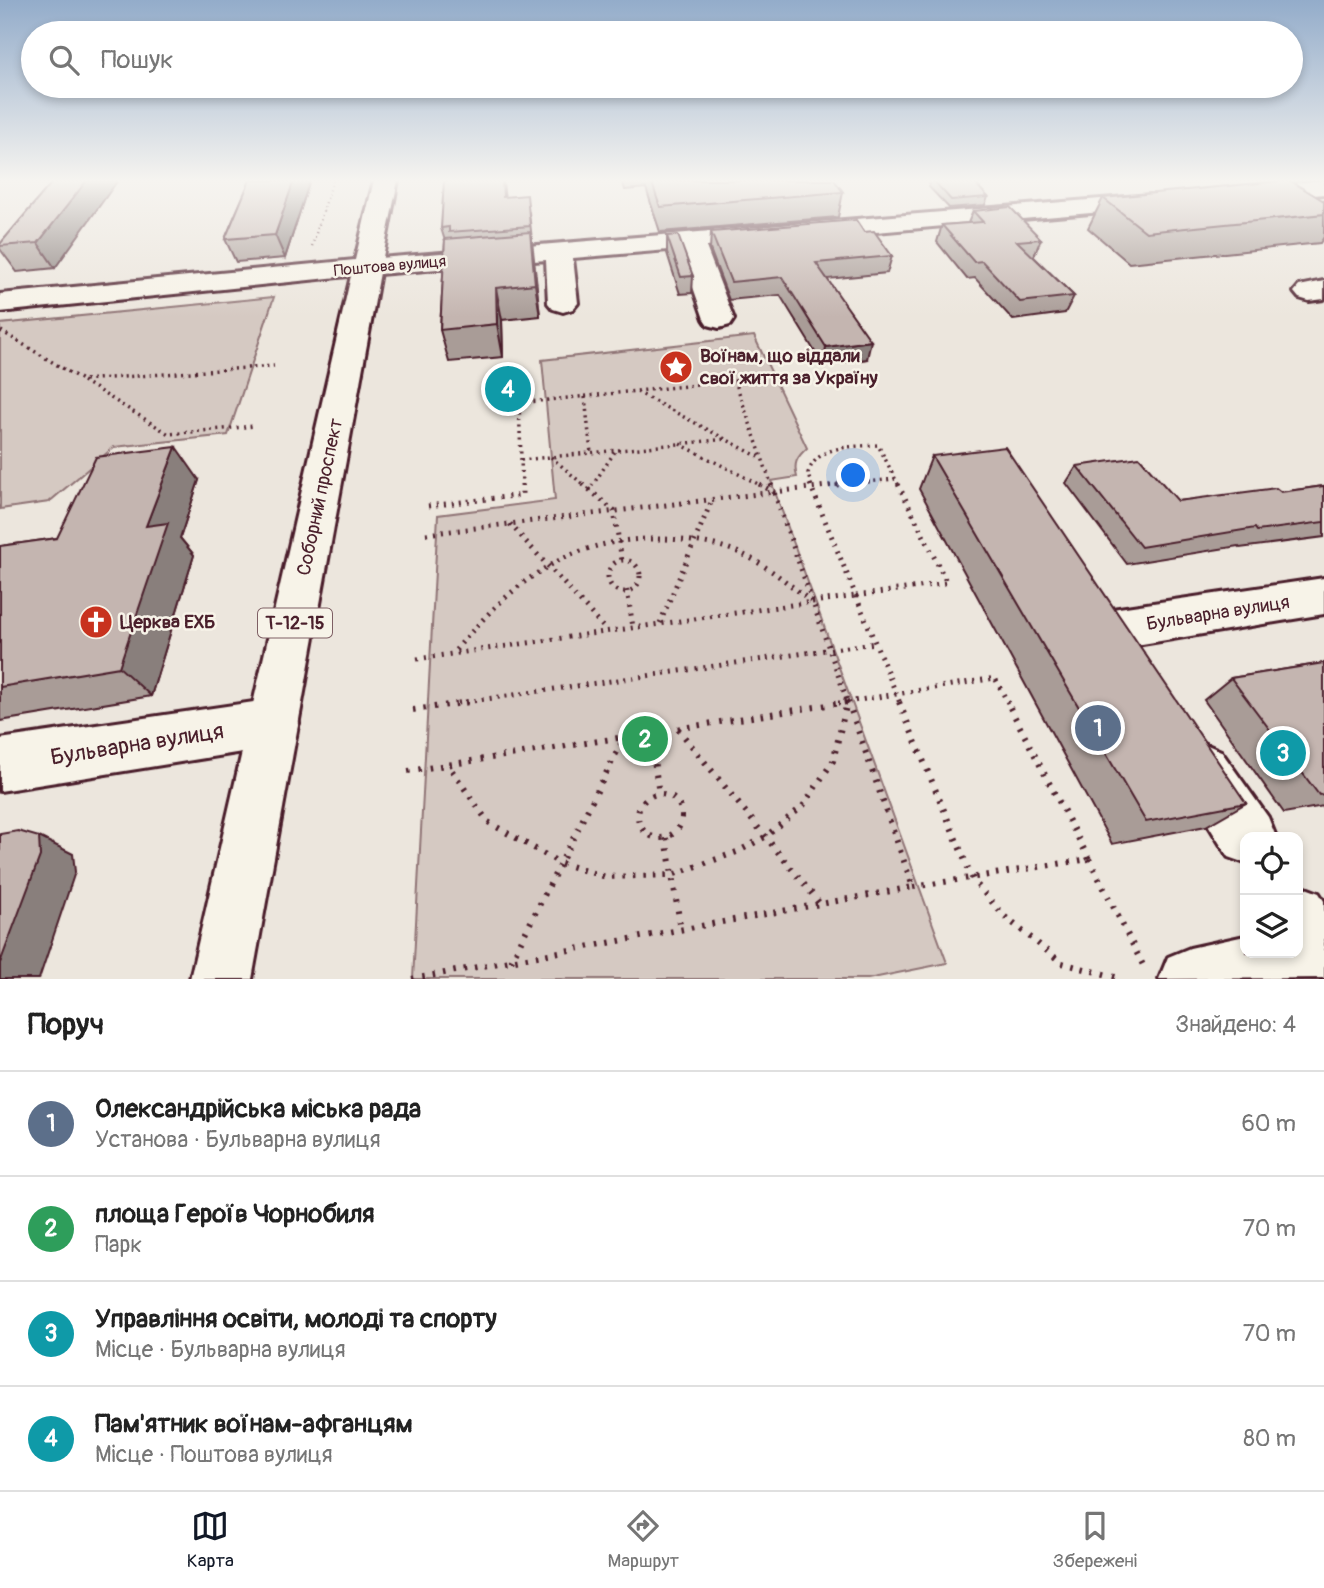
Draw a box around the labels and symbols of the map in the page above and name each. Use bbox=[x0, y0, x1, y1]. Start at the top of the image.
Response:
street label: Поштова вулиця bbox=[333, 251, 447, 281]
place label: Воїнам, що віддали свої життя за Україну bbox=[699, 344, 879, 390]
place icon: Воїнам, що віддали свої життя за Україну bbox=[657, 348, 695, 386]
pin: 4 bbox=[485, 363, 531, 415]
street label: Соборний проспект bbox=[292, 416, 348, 578]
your location bbox=[836, 458, 870, 492]
street label: Бульварна вулиця bbox=[1145, 590, 1291, 636]
church icon: Церква ЕХБ bbox=[77, 603, 115, 641]
road number: Т-12-15 bbox=[258, 608, 332, 638]
place label: Церква ЕХБ bbox=[120, 610, 215, 634]
pin: 1 bbox=[1075, 702, 1121, 754]
pin: 2 bbox=[622, 713, 668, 765]
street label: Бульварна вулиця bbox=[48, 716, 226, 772]
pin: 3 bbox=[1260, 727, 1306, 779]

